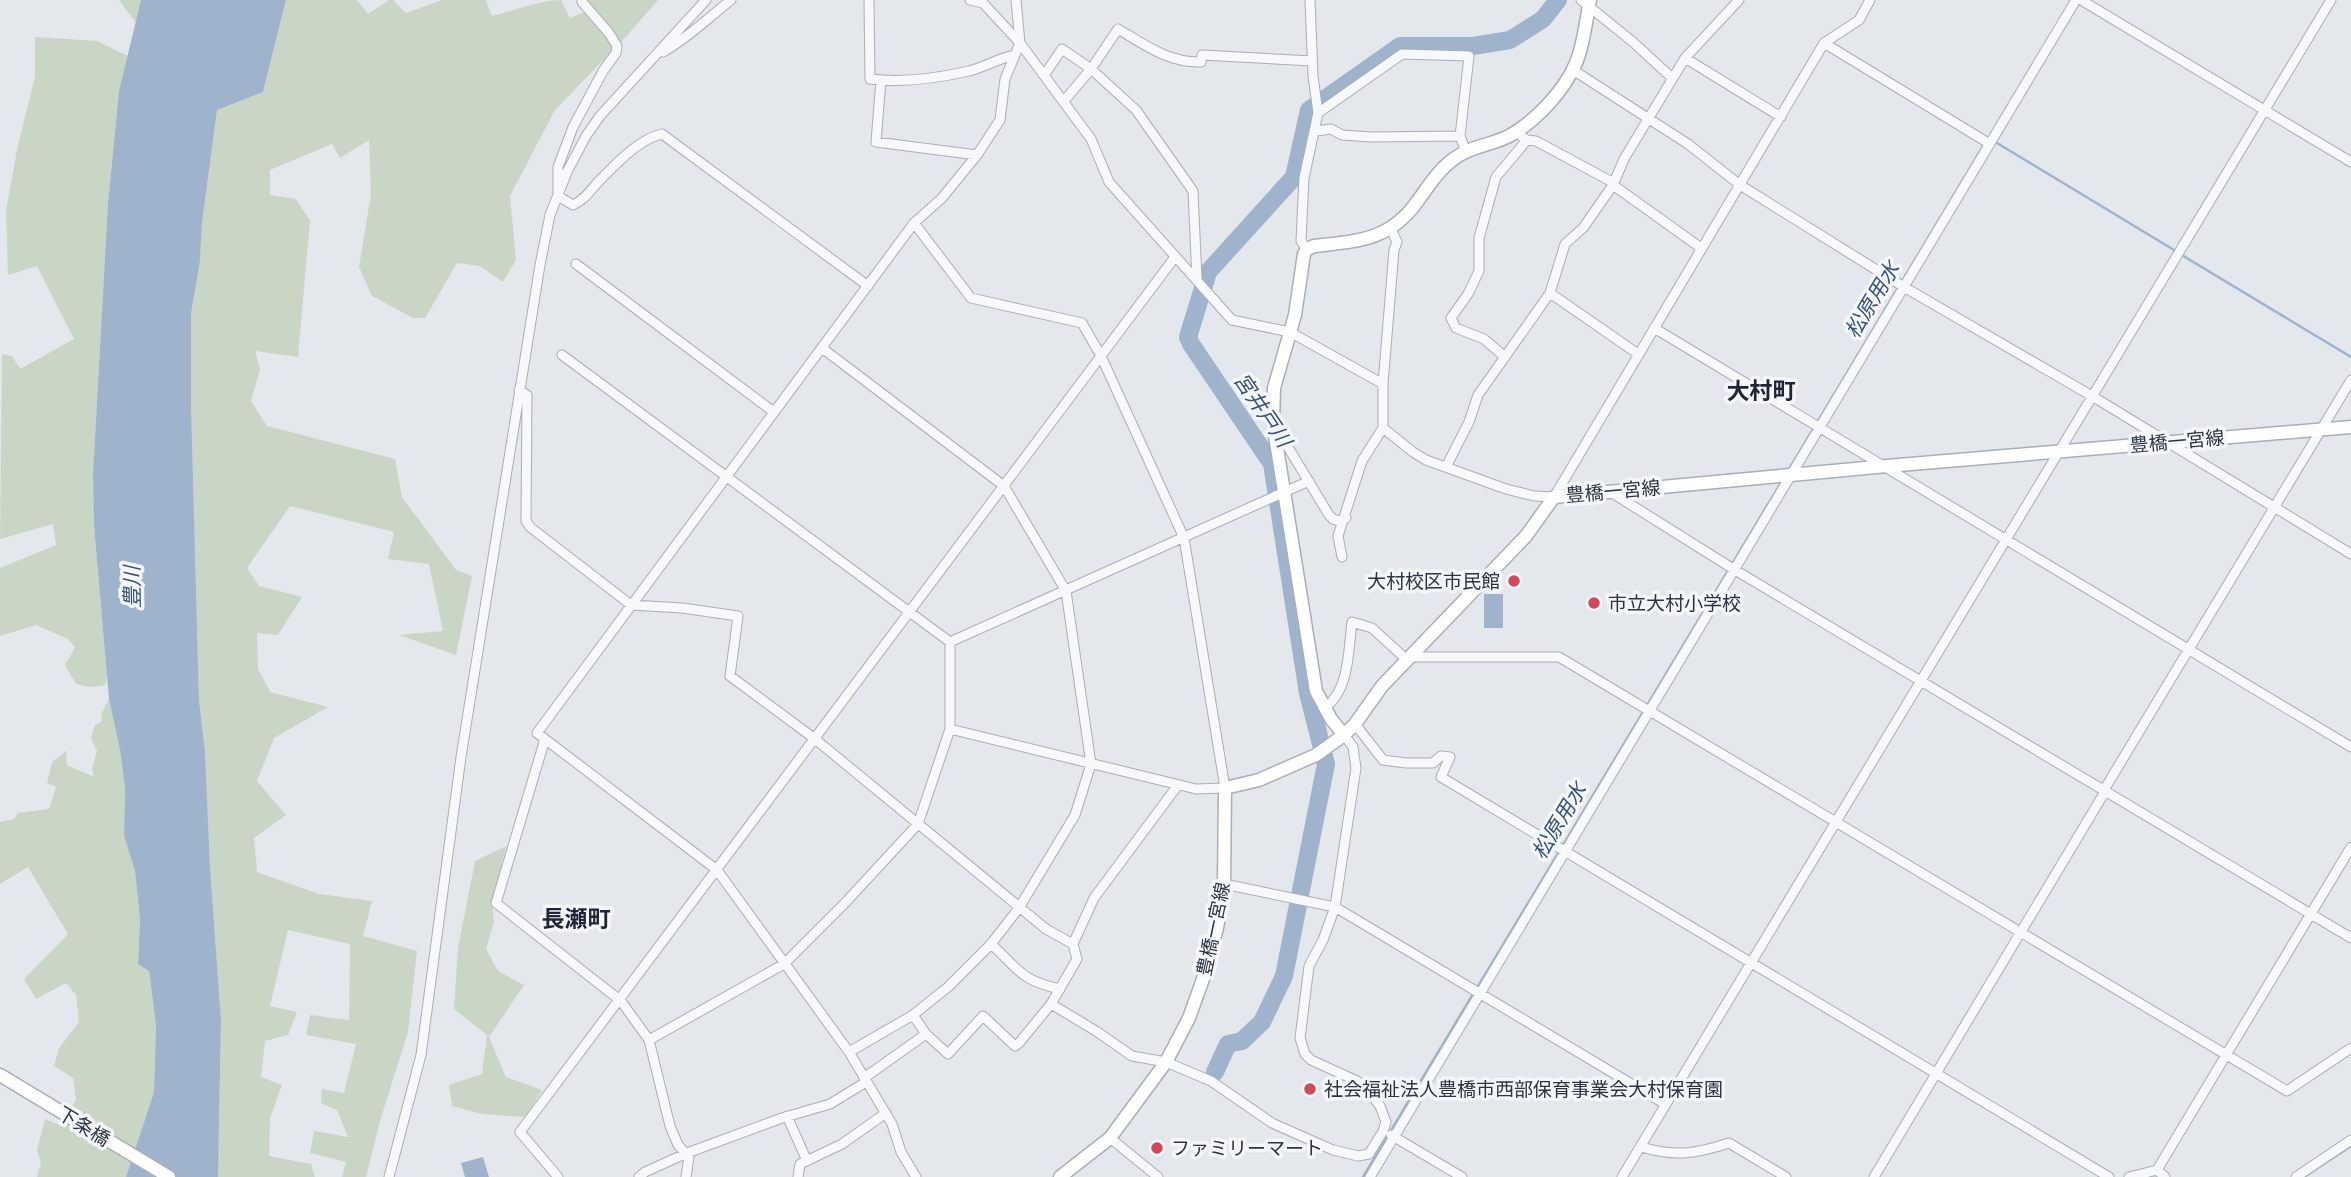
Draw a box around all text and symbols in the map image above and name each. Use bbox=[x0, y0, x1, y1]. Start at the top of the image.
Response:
water label: 松原用水 bbox=[1838, 255, 1907, 343]
water label: 宮井戸川 bbox=[1227, 367, 1300, 455]
district label: 大村町 bbox=[1727, 375, 1796, 406]
street label: 豊橋一宮線 bbox=[2129, 424, 2225, 458]
street label: 豊橋一宮線 bbox=[1565, 474, 1661, 508]
water label: 豊川 bbox=[117, 564, 147, 608]
place label: 大村校区市民館 bbox=[1367, 568, 1500, 594]
marker: 大村校区市民館 bbox=[1506, 573, 1522, 589]
place label: 市立大村小学校 bbox=[1608, 590, 1741, 616]
marker: 市立大村小学校 bbox=[1586, 595, 1602, 611]
water label: 松原用水 bbox=[1525, 776, 1594, 864]
street label: 豊橋一宮線 bbox=[1190, 880, 1236, 978]
district label: 長瀬町 bbox=[542, 903, 611, 934]
place label: 社会福祉法人豊橋市西部保育事業会大村保育園 bbox=[1324, 1076, 1723, 1102]
marker: 社会福祉法人豊橋市西部保育事業会大村保育園 bbox=[1302, 1081, 1318, 1097]
street label: 下条橋 bbox=[53, 1100, 115, 1152]
place label: ファミリーマート bbox=[1171, 1135, 1323, 1161]
marker: ファミリーマート bbox=[1149, 1140, 1165, 1156]

